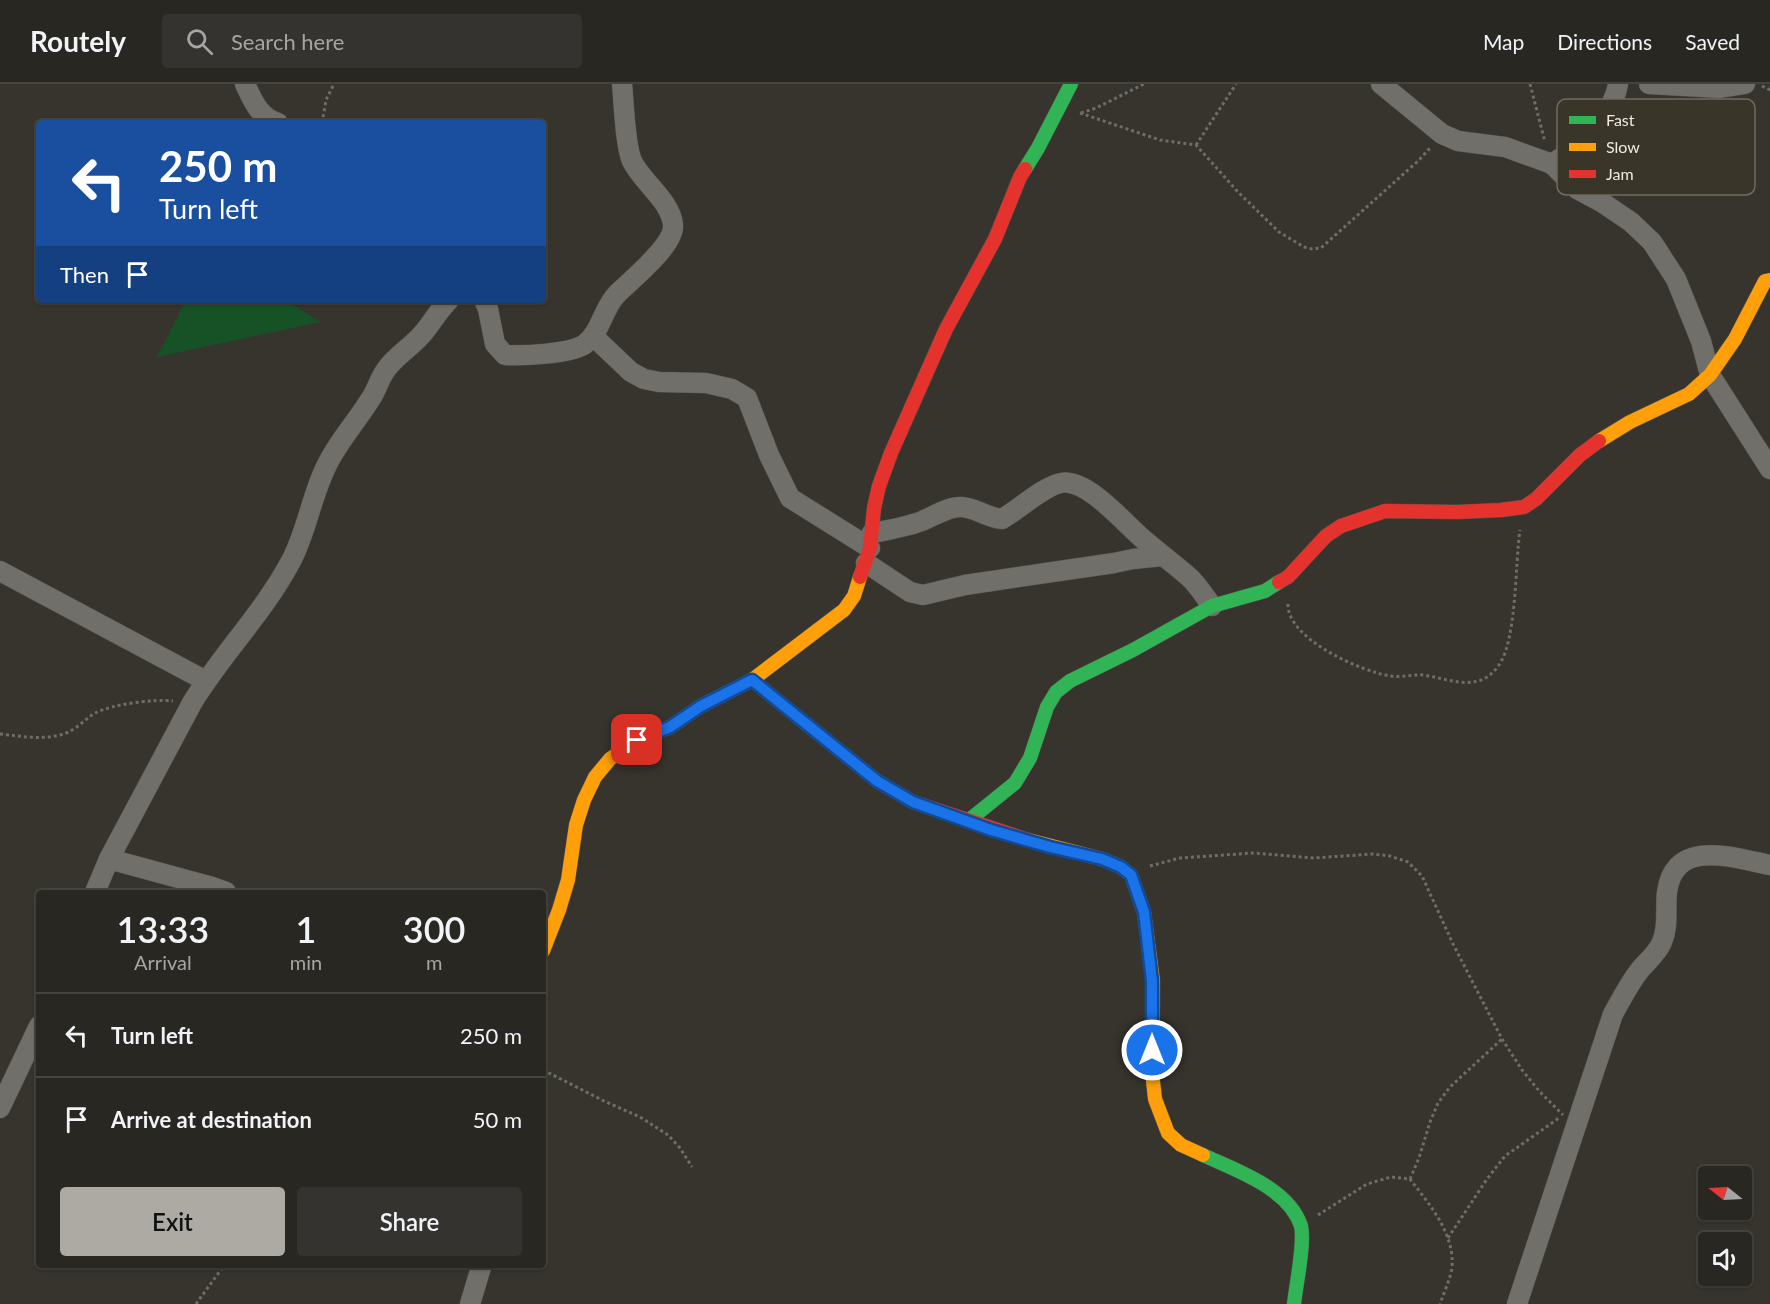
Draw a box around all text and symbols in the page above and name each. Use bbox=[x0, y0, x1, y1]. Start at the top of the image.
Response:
search box bbox=[162, 14, 582, 68]
text: Routely bbox=[30, 24, 126, 58]
icon: search bbox=[183, 25, 216, 58]
text: Search here bbox=[231, 28, 344, 55]
text: Map bbox=[1483, 29, 1524, 54]
text: Directions bbox=[1557, 29, 1652, 54]
text: Saved bbox=[1685, 29, 1740, 54]
legend bbox=[1557, 99, 1755, 195]
text: Fast bbox=[1606, 110, 1635, 129]
text: Slow bbox=[1606, 137, 1640, 156]
text: 250 m bbox=[159, 141, 277, 191]
icon: left bbox=[60, 144, 138, 222]
text: Jam bbox=[1606, 164, 1634, 183]
text: Turn left bbox=[159, 192, 258, 225]
icon: arrive bbox=[121, 258, 154, 291]
text: Then bbox=[60, 261, 109, 288]
pin bbox=[611, 714, 662, 765]
icon: arrive bbox=[620, 723, 653, 756]
text: 13:33 bbox=[117, 907, 209, 951]
text: 1 bbox=[296, 907, 316, 951]
text: 300 bbox=[403, 907, 465, 951]
text: Arrival bbox=[134, 950, 192, 974]
text: min bbox=[290, 950, 322, 974]
text: m bbox=[426, 950, 442, 974]
position arrow bbox=[1120, 1018, 1184, 1082]
icon: left bbox=[60, 1019, 93, 1052]
text: Turn left bbox=[111, 1022, 193, 1049]
text: 250 m bbox=[460, 1022, 522, 1049]
icon: arrive bbox=[60, 1103, 93, 1136]
text: Arrive at destination bbox=[111, 1106, 312, 1133]
text: 50 m bbox=[473, 1106, 522, 1133]
north arrow bbox=[1698, 1166, 1752, 1220]
map controls bbox=[1698, 1166, 1752, 1286]
button: Exit bbox=[60, 1187, 285, 1256]
button: Share bbox=[297, 1187, 522, 1256]
button: sound bbox=[1698, 1232, 1752, 1286]

